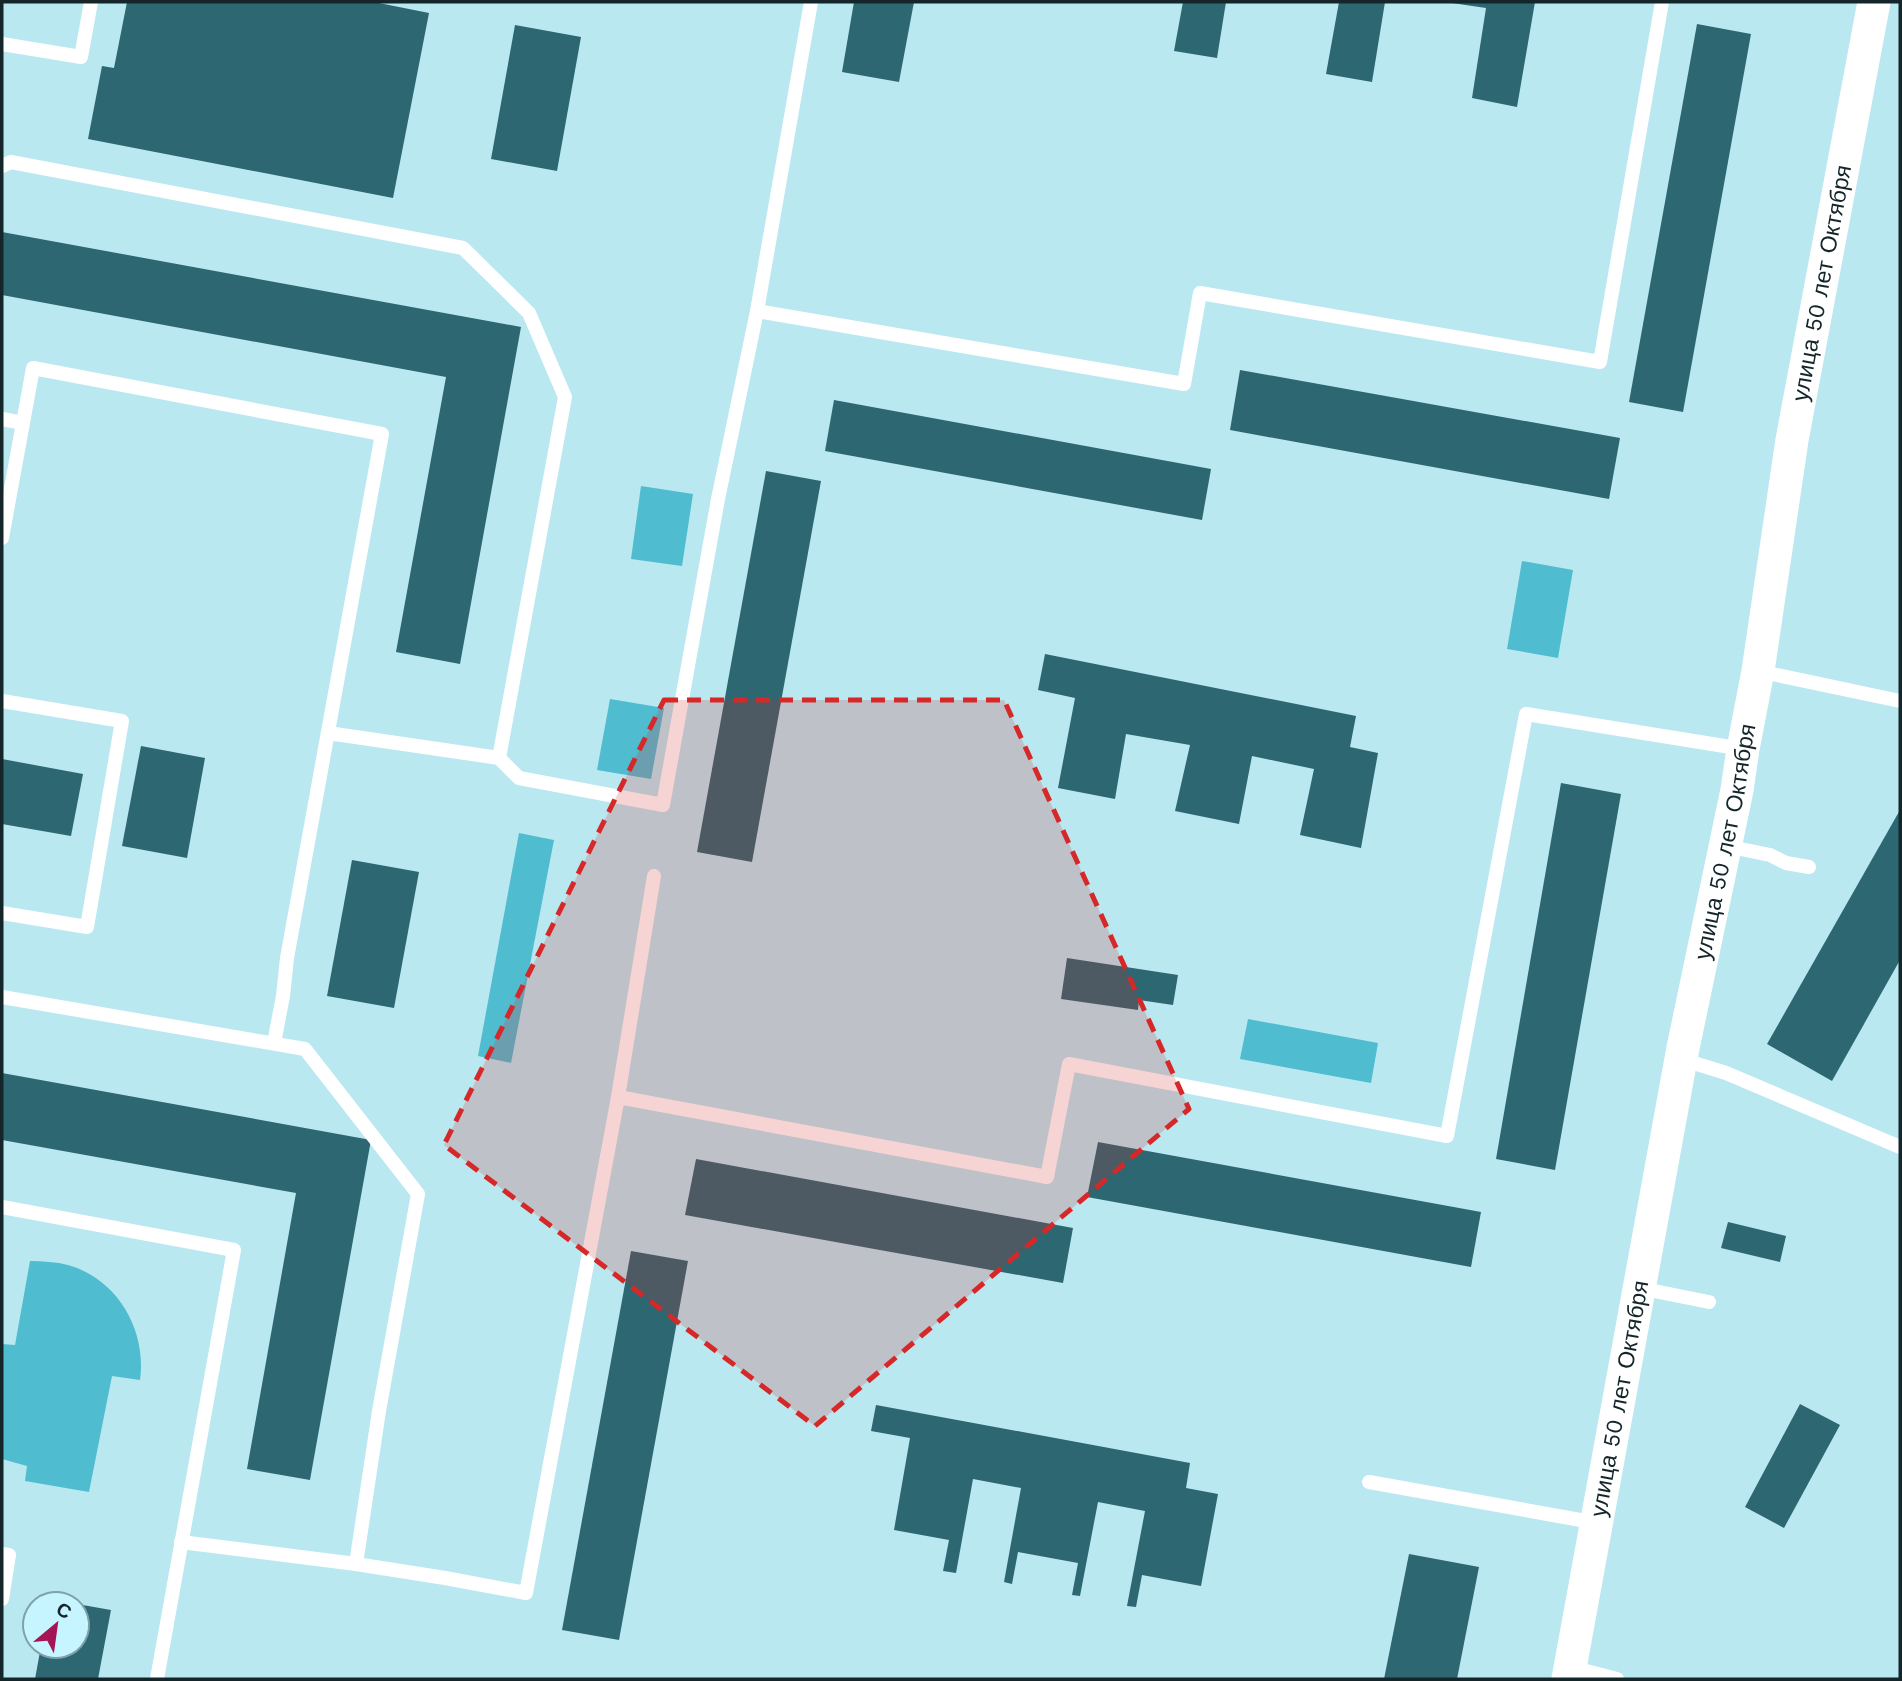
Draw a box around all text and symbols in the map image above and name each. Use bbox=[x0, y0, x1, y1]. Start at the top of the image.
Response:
street label: улица 50 лет Октября bbox=[1787, 163, 1857, 404]
street label: улица 50 лет Октября bbox=[1689, 721, 1762, 962]
street label: улица 50 лет Октября bbox=[1585, 1278, 1654, 1519]
north arrow bbox=[21, 1590, 91, 1660]
text: С bbox=[52, 1597, 76, 1624]

